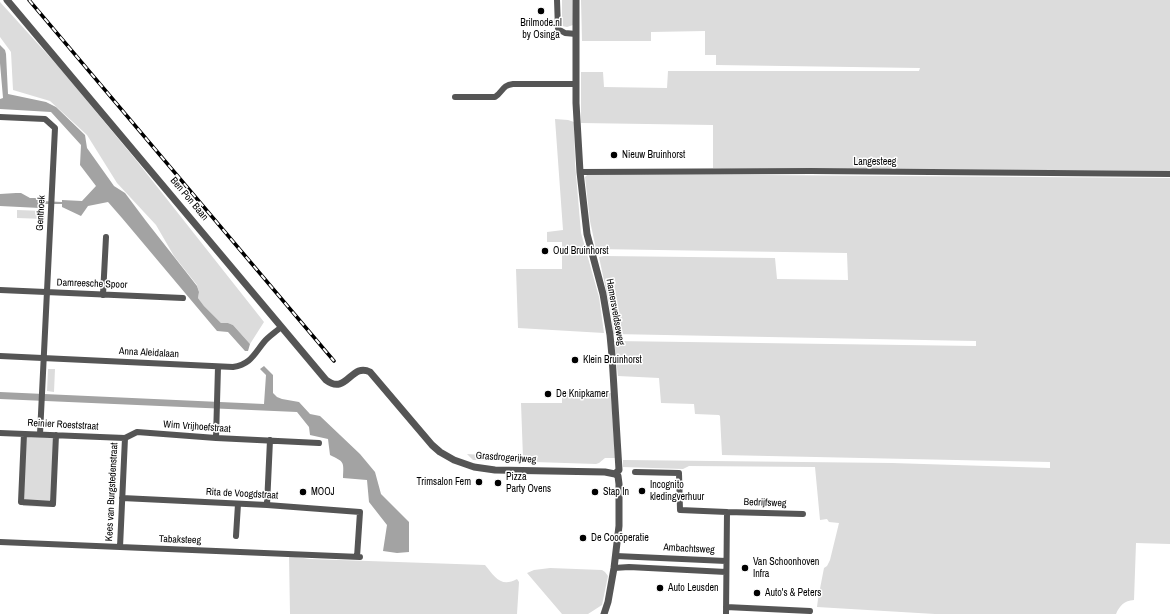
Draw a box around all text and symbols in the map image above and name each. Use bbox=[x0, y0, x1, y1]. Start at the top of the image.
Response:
marker: Brilmode.nl by Osinga bbox=[536, 6, 546, 16]
place label: Brilmode.nl by Osinga bbox=[520, 17, 562, 40]
place label: Nieuw Bruinhorst bbox=[622, 149, 685, 161]
marker: Nieuw Bruinhorst bbox=[609, 150, 619, 160]
street label: Langesteeg bbox=[854, 156, 896, 168]
street label: Ben Pon Baan bbox=[167, 175, 211, 223]
street label: Genthoek bbox=[34, 195, 48, 231]
place label: Oud Bruinhorst bbox=[553, 245, 609, 257]
marker: Oud Bruinhorst bbox=[540, 246, 550, 256]
street label: Damreesche Spoor bbox=[56, 277, 128, 291]
street label: Hamersveldseweg bbox=[603, 278, 627, 346]
street label: Anna Aleidalaan bbox=[119, 345, 179, 361]
place label: Klein Bruinhorst bbox=[583, 354, 642, 366]
marker: Klein Bruinhorst bbox=[570, 355, 580, 365]
place label: De Knipkamer bbox=[556, 388, 608, 400]
marker: De Knipkamer bbox=[543, 389, 553, 399]
street label: Reinier Roeststraat bbox=[27, 417, 99, 433]
street label: Wim Vrijhoefstraat bbox=[163, 419, 231, 435]
street label: Kees van Burgstedenstraat bbox=[103, 442, 121, 542]
street label: Grasdrogerijweg bbox=[475, 450, 537, 466]
place label: Pizza Party Ovens bbox=[506, 471, 551, 494]
place label: Trimsalon Fem bbox=[417, 476, 471, 488]
marker: Trimsalon Fem bbox=[474, 477, 484, 487]
marker: Pizza Party Ovens bbox=[493, 478, 503, 488]
place label: Incognito kledingverhuur bbox=[650, 479, 704, 502]
street label: Rita de Voogdstraat bbox=[205, 486, 279, 502]
place label: MOOJ bbox=[311, 486, 335, 498]
place label: Stap In bbox=[603, 486, 629, 498]
marker: Incognito kledingverhuur bbox=[637, 486, 647, 496]
marker: MOOJ bbox=[298, 487, 308, 497]
marker: Stap In bbox=[590, 487, 600, 497]
street label: Bedrijfsweg bbox=[743, 496, 787, 510]
place label: De Cooöperatie bbox=[591, 532, 649, 544]
street label: Tabaksteeg bbox=[159, 533, 201, 547]
marker: De Cooöperatie bbox=[578, 533, 588, 543]
street label: Ambachtsweg bbox=[663, 542, 715, 556]
place label: Van Schoonhoven Infra bbox=[753, 556, 819, 580]
marker: Van Schoonhoven Infra bbox=[740, 563, 750, 573]
place label: Auto Leusden bbox=[668, 582, 719, 594]
marker: Auto Leusden bbox=[655, 583, 665, 593]
place label: Auto's & Peters bbox=[765, 587, 821, 599]
marker: Auto's & Peters bbox=[752, 588, 762, 598]

